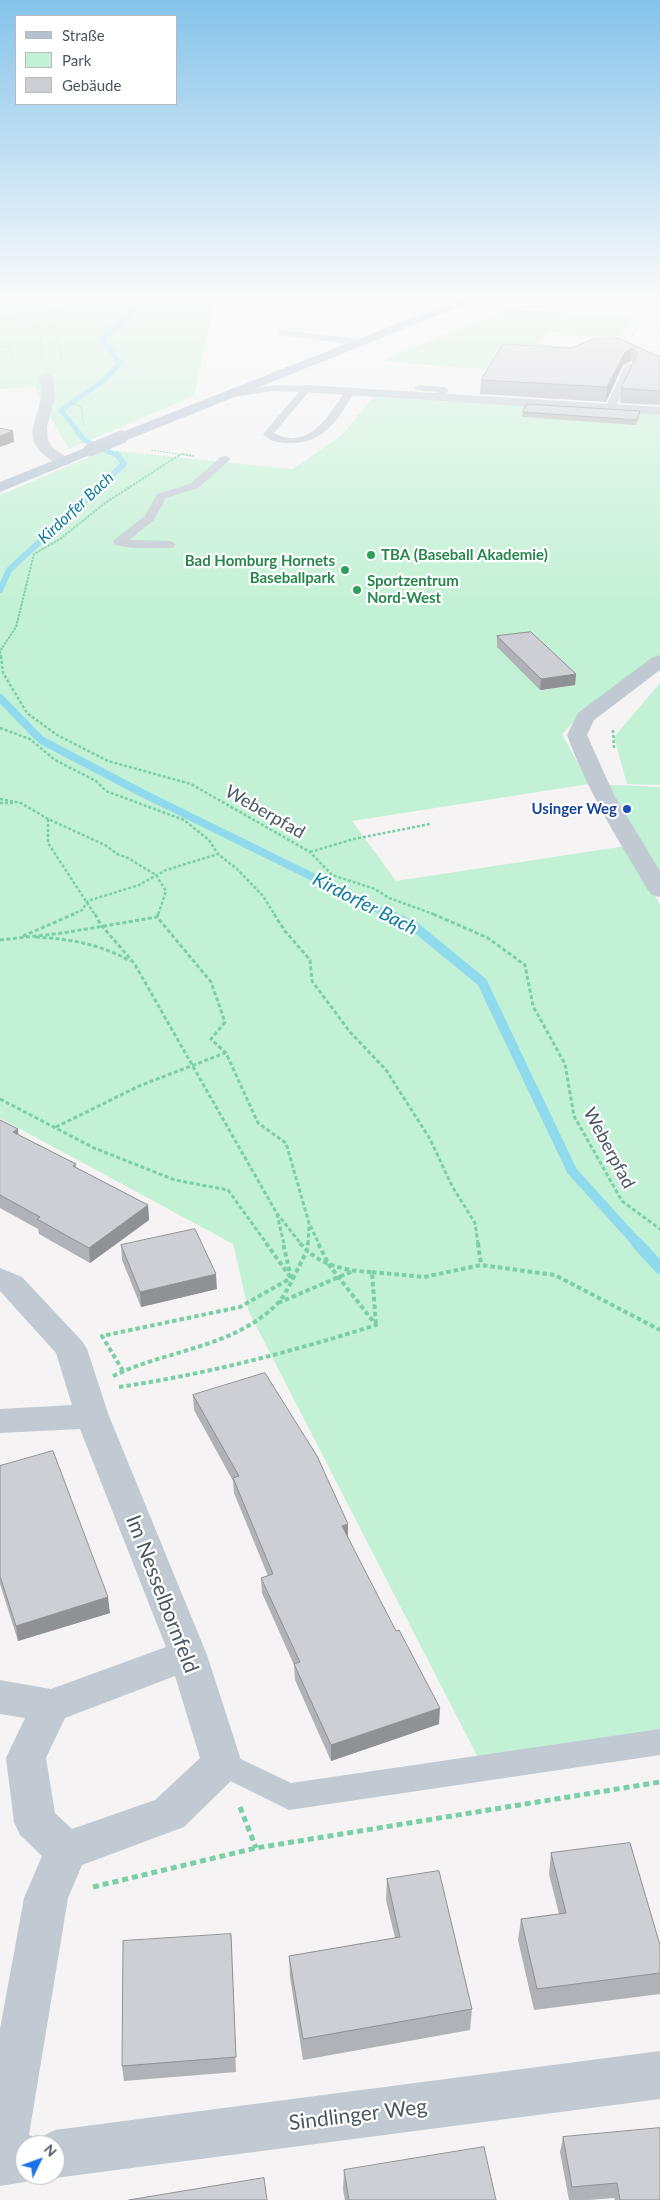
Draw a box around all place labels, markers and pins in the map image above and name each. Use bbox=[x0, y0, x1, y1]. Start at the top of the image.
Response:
place label: TBA (Baseball Akademie) bbox=[381, 546, 548, 564]
marker: TBA (Baseball Akademie) bbox=[365, 549, 377, 561]
place label: Bad Homburg Hornets Baseballpark bbox=[185, 552, 335, 587]
marker: Bad Homburg Hornets Baseballpark bbox=[339, 564, 351, 576]
place label: Sportzentrum Nord-West bbox=[367, 572, 459, 607]
marker: Sportzentrum Nord-West bbox=[351, 584, 363, 596]
place label: Usinger Weg bbox=[532, 800, 617, 818]
marker: Usinger Weg bbox=[621, 803, 633, 815]

